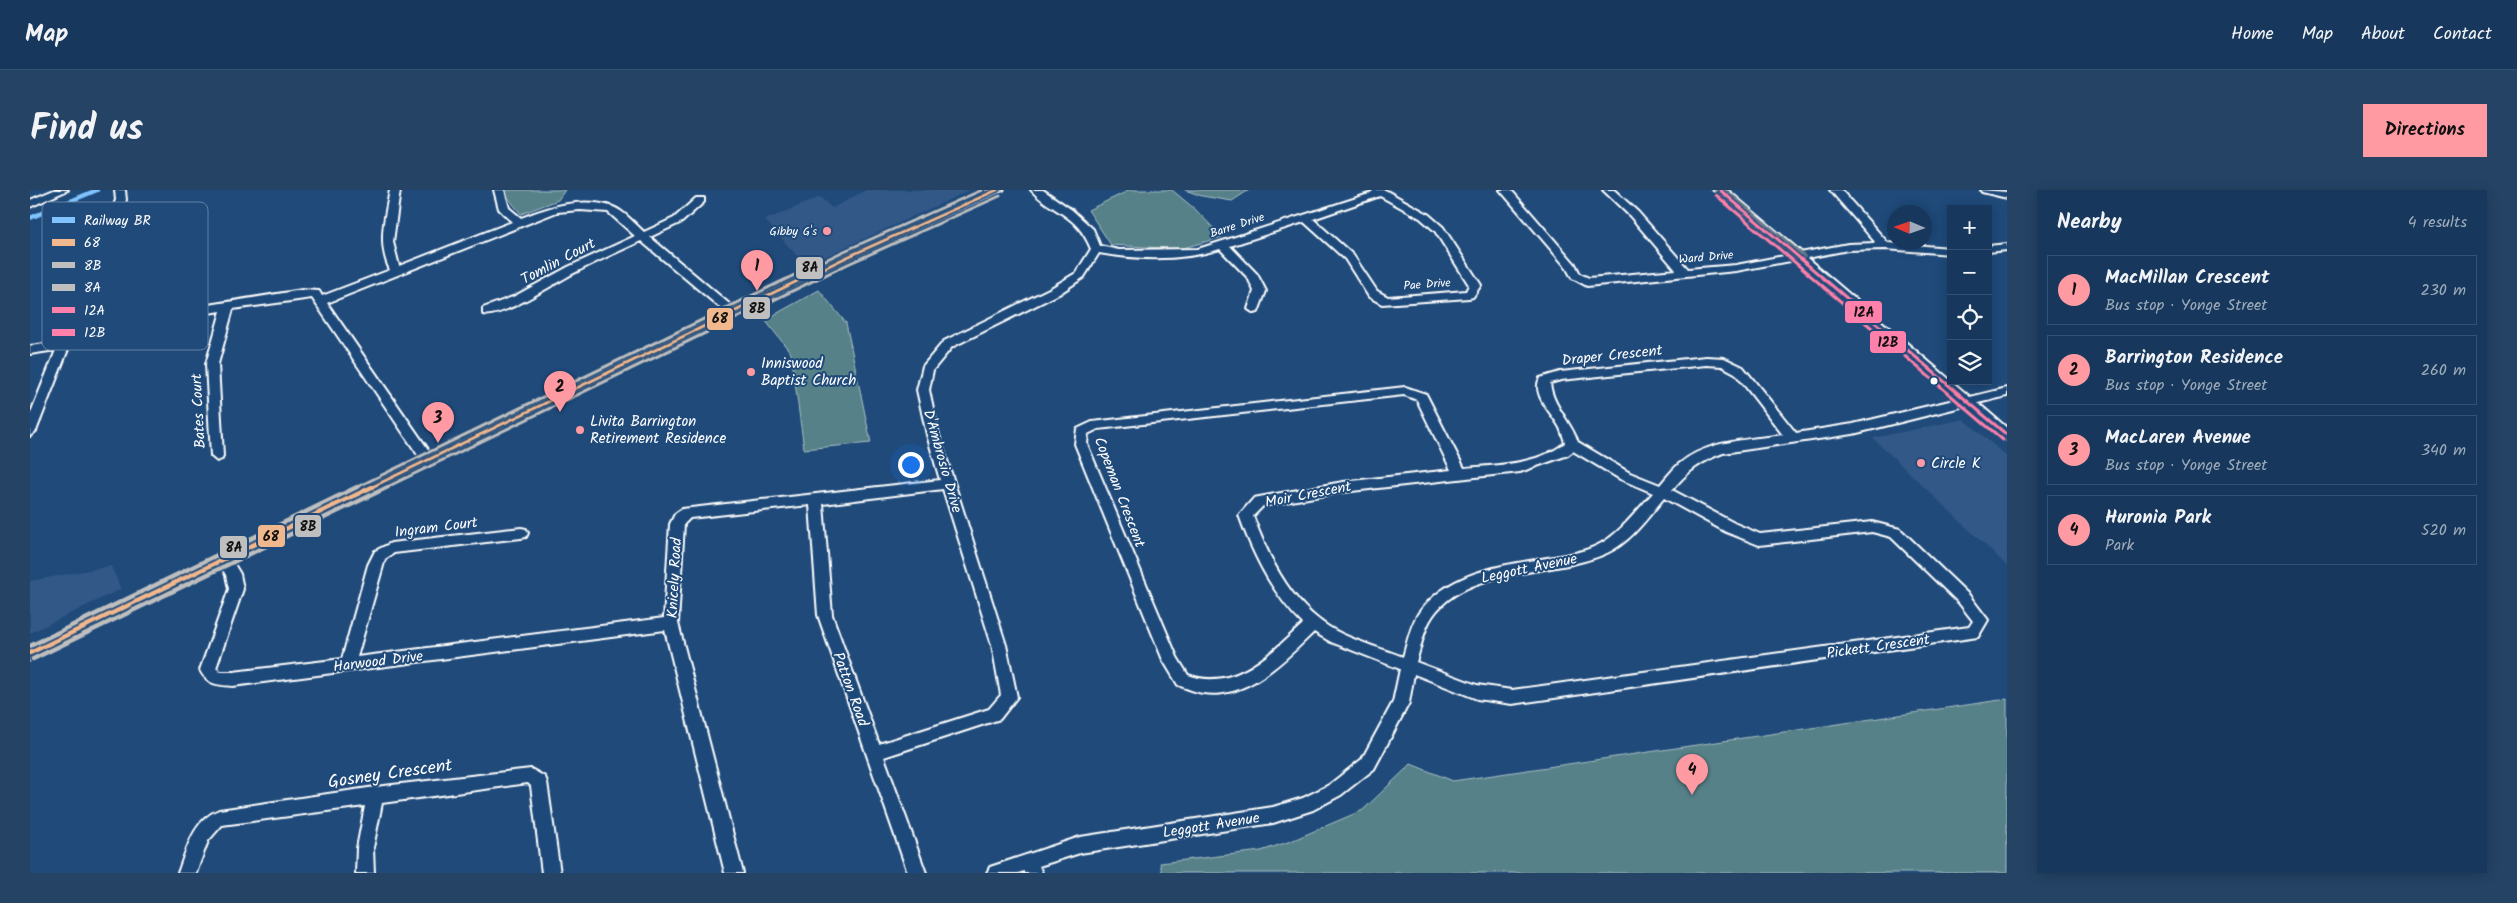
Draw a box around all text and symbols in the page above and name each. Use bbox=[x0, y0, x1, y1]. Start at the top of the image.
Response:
text: Map bbox=[25, 15, 68, 54]
text: Home bbox=[2231, 20, 2274, 49]
text: Map bbox=[2302, 20, 2333, 49]
text: About bbox=[2361, 20, 2405, 49]
text: Contact bbox=[2433, 20, 2492, 49]
text: Find us bbox=[30, 102, 143, 158]
button: Directions bbox=[2363, 104, 2487, 157]
legend bbox=[42, 202, 208, 350]
north arrow bbox=[1887, 205, 1932, 250]
map controls bbox=[1947, 205, 1992, 385]
button: + bbox=[1947, 205, 1992, 250]
text: Nearby bbox=[2057, 206, 2122, 239]
street label: Barre Drive bbox=[1207, 208, 1268, 243]
text: Railway BR bbox=[84, 210, 151, 232]
text: 4 results bbox=[2408, 210, 2467, 235]
place label: Gibby G's bbox=[770, 222, 817, 241]
marker: Gibby G's bbox=[821, 225, 833, 237]
text: 68 bbox=[84, 232, 101, 254]
street label: Tomlin Court bbox=[517, 232, 600, 292]
street label: Ward Drive bbox=[1678, 246, 1735, 269]
pin: 1 bbox=[741, 250, 773, 291]
button: − bbox=[1947, 250, 1992, 295]
text: 8B bbox=[84, 255, 101, 277]
line badge: 8A bbox=[795, 256, 824, 280]
text: 8A bbox=[801, 257, 819, 279]
text: MacMillan Crescent bbox=[2105, 263, 2270, 293]
street label: Pae Drive bbox=[1403, 273, 1452, 296]
text: 8A bbox=[84, 277, 101, 299]
text: 1 bbox=[2072, 278, 2076, 303]
text: 230 m bbox=[2420, 278, 2466, 303]
text: Bus stop · Yonge Street bbox=[2105, 293, 2267, 318]
button: locate bbox=[1947, 295, 1992, 340]
line badge: 8B bbox=[742, 296, 771, 320]
text: 8B bbox=[749, 298, 766, 320]
text: 12A bbox=[84, 300, 105, 322]
line badge: 12A bbox=[1844, 300, 1883, 324]
text: 12A bbox=[1853, 302, 1875, 324]
line badge: 68 bbox=[706, 307, 734, 331]
text: 68 bbox=[712, 308, 729, 330]
text: 12B bbox=[84, 322, 106, 344]
line badge: 12B bbox=[1869, 330, 1907, 354]
text: 12B bbox=[1877, 332, 1899, 354]
street label: Draper Crescent bbox=[1561, 339, 1664, 373]
button: layers bbox=[1947, 340, 1992, 385]
text: Barrington Residence bbox=[2105, 343, 2283, 373]
place label: Inniswood Baptist Church bbox=[761, 352, 856, 393]
text: 2 bbox=[2069, 358, 2079, 383]
text: 260 m bbox=[2421, 358, 2466, 383]
marker: Inniswood Baptist Church bbox=[745, 366, 757, 378]
pin: 2 bbox=[544, 371, 576, 412]
street label: Bates Court bbox=[185, 373, 213, 449]
text: Bus stop · Yonge Street bbox=[2105, 373, 2267, 398]
unlabelled marker bbox=[1929, 376, 1939, 386]
pin: 3 bbox=[422, 402, 454, 443]
street label: D'Ambrosio Drive bbox=[916, 407, 968, 516]
place label: Livita Barrington Retirement Residence bbox=[590, 410, 726, 451]
text: MacLaren Avenue bbox=[2105, 423, 2251, 453]
marker: Livita Barrington Retirement Residence bbox=[574, 424, 586, 436]
street label: Copeman Crescent bbox=[1087, 433, 1151, 551]
text: 3 bbox=[2070, 438, 2078, 463]
text: 340 m bbox=[2421, 438, 2466, 463]
your location bbox=[898, 452, 924, 478]
place label: Circle K bbox=[1931, 452, 1981, 476]
text: Bus stop · Yonge Street bbox=[2105, 453, 2267, 478]
marker: Circle K bbox=[1915, 457, 1927, 469]
street label: Moir Crescent bbox=[1263, 475, 1354, 515]
text: Huronia Park bbox=[2105, 503, 2211, 533]
street label: Ingram Court bbox=[393, 511, 479, 545]
line badge: 8B bbox=[294, 514, 322, 538]
text: 8B bbox=[300, 516, 317, 538]
text: 4 bbox=[2070, 518, 2078, 543]
text: 520 m bbox=[2421, 518, 2466, 543]
line badge: 68 bbox=[257, 524, 286, 548]
text: 68 bbox=[263, 526, 280, 548]
text: Park bbox=[2105, 533, 2134, 558]
line badge: 8A bbox=[219, 535, 248, 559]
text: 8A bbox=[225, 537, 243, 559]
street label: Knicely Road bbox=[661, 537, 689, 619]
street label: Leggott Avenue bbox=[1479, 547, 1580, 591]
street label: Pickett Crescent bbox=[1825, 628, 1932, 666]
street label: Harwood Drive bbox=[332, 645, 425, 679]
street label: Patton Road bbox=[826, 649, 875, 730]
street label: Gosney Crescent bbox=[326, 751, 455, 798]
pin: 4 bbox=[1676, 754, 1708, 795]
street label: Leggott Avenue bbox=[1161, 806, 1262, 845]

